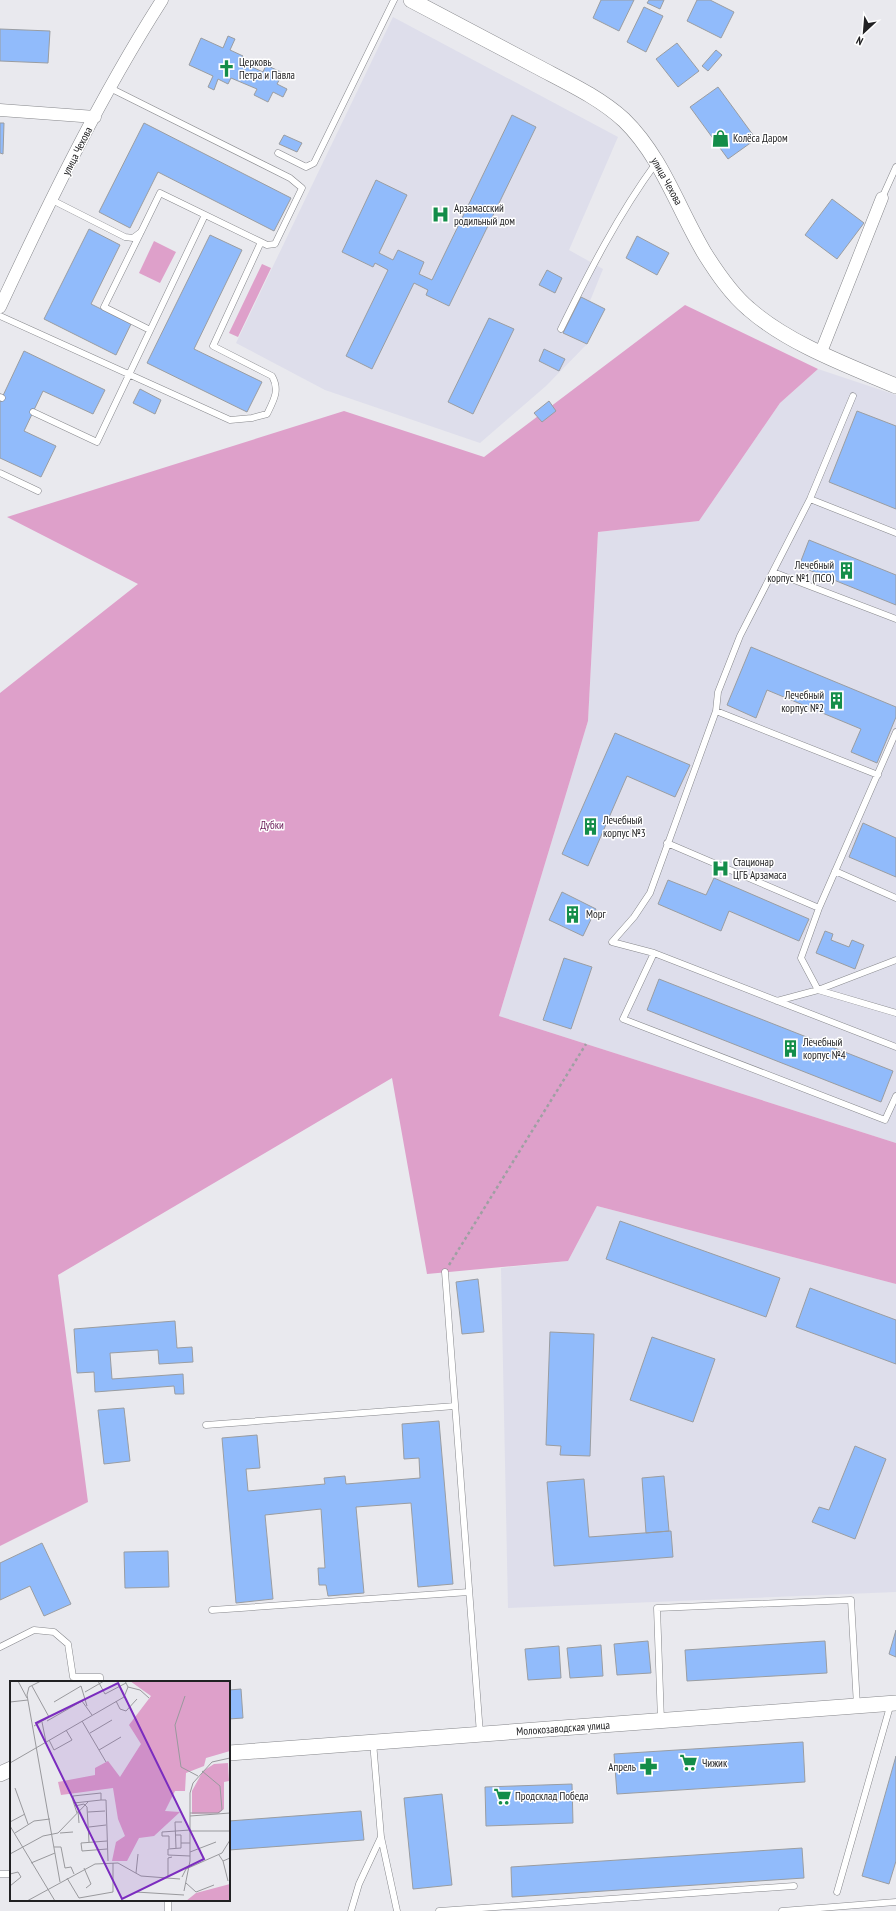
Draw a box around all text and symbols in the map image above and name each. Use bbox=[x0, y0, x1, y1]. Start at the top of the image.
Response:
north arrow bbox=[844, 12, 884, 52]
text: N bbox=[854, 33, 865, 49]
place label: Церковь Петра и Павла bbox=[239, 55, 295, 82]
church icon: Церковь Петра и Павла bbox=[216, 58, 236, 78]
street label: улица Чехова bbox=[59, 124, 95, 178]
shop icon: Колёса Даром bbox=[710, 128, 730, 148]
place label: Колёса Даром bbox=[733, 131, 788, 145]
street label: улица Чехова bbox=[648, 155, 686, 207]
place label: Арзамасский родильный дом bbox=[454, 201, 515, 228]
hospital icon: Арзамасский родильный дом bbox=[431, 204, 451, 224]
place label: Лечебный корпус №1 (ПСО) bbox=[767, 558, 834, 585]
building icon: Лечебный корпус №1 (ПСО) bbox=[837, 561, 857, 581]
place label: Лечебный корпус №2 bbox=[781, 688, 824, 715]
building icon: Лечебный корпус №2 bbox=[827, 691, 847, 711]
place label: Лечебный корпус №3 bbox=[602, 813, 646, 840]
building icon: Лечебный корпус №3 bbox=[580, 816, 600, 836]
park label: Дубки bbox=[260, 818, 284, 832]
place label: Стационар ЦГБ Арзамаса bbox=[733, 855, 787, 882]
hospital icon: Стационар ЦГБ Арзамаса bbox=[710, 858, 730, 878]
building icon: Морг bbox=[563, 904, 583, 924]
place label: Морг bbox=[586, 907, 607, 921]
place label: Лечебный корпус №4 bbox=[802, 1035, 846, 1062]
building icon: Лечебный корпус №4 bbox=[780, 1038, 800, 1058]
inset map bbox=[10, 1681, 230, 1901]
street label: Молокозаводская улица bbox=[516, 1718, 610, 1738]
supermarket icon: Чижик bbox=[679, 1753, 699, 1773]
place label: Чижик bbox=[702, 1756, 728, 1770]
pharmacy icon: Апрель bbox=[639, 1757, 659, 1777]
place label: Апрель bbox=[608, 1760, 636, 1774]
supermarket icon: Продсклад Победа bbox=[492, 1786, 512, 1806]
place label: Продсклад Победа bbox=[515, 1789, 588, 1803]

